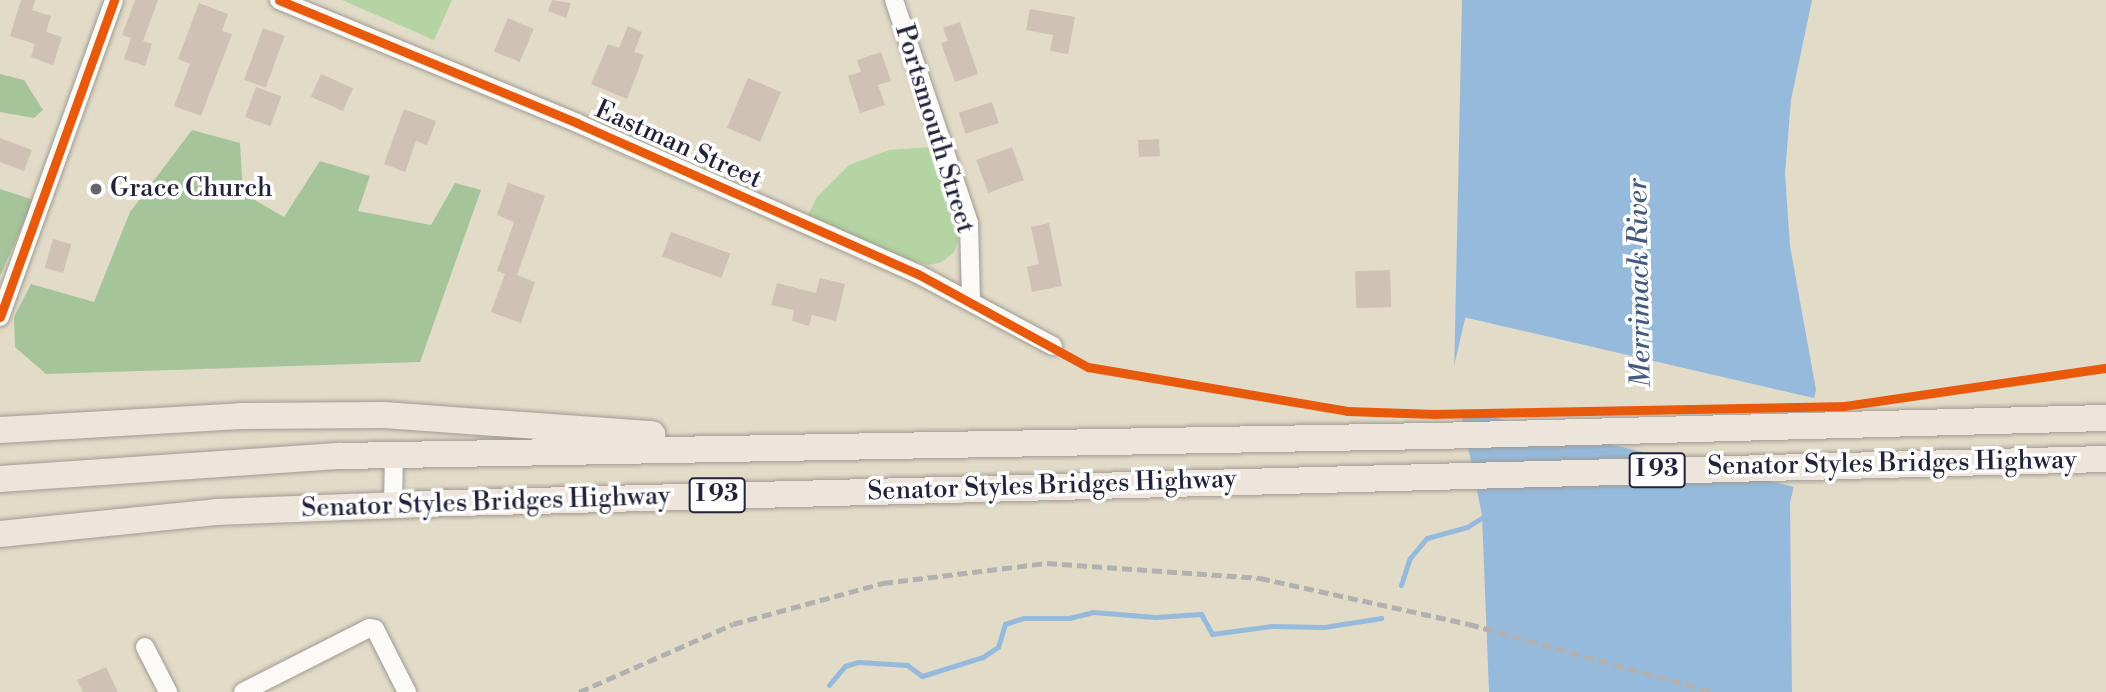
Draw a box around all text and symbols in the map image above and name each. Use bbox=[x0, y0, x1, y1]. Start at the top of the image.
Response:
street label: Portsmouth Street bbox=[887, 21, 981, 237]
street label: Eastman Street bbox=[590, 94, 766, 196]
place label: Grace Church bbox=[110, 173, 273, 205]
water label: Merrimack River bbox=[1621, 178, 1659, 388]
marker: Grace Church bbox=[88, 181, 104, 197]
street label: Senator Styles Bridges Highway bbox=[1707, 445, 2077, 483]
road number: I 93 bbox=[1627, 449, 1687, 490]
street label: Senator Styles Bridges Highway bbox=[867, 464, 1237, 508]
road number: I 93 bbox=[687, 474, 747, 516]
street label: Senator Styles Bridges Highway bbox=[301, 481, 671, 525]

